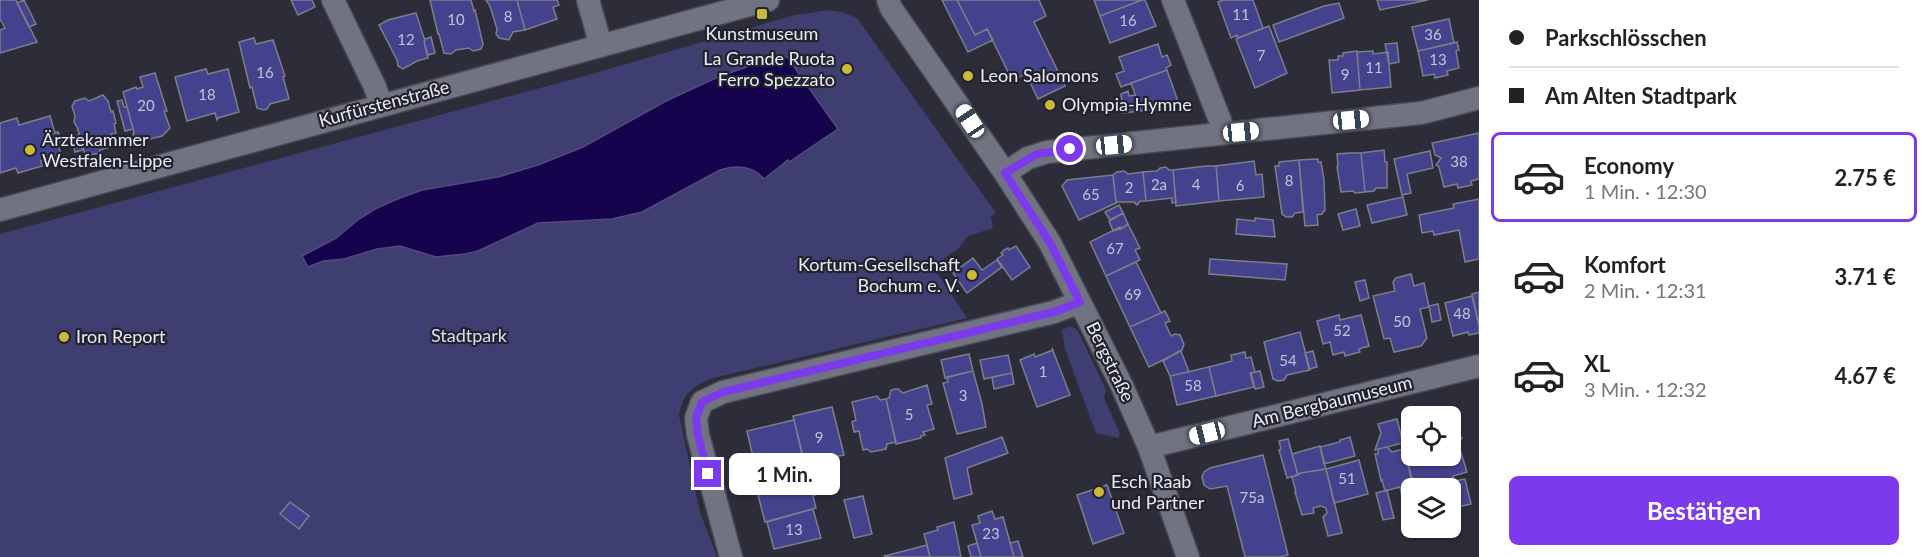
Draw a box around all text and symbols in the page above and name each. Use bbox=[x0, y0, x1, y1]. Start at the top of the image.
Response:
house number: 11 bbox=[1232, 5, 1250, 23]
house number: 8 bbox=[504, 7, 512, 25]
marker: Kunstmuseum bbox=[755, 7, 769, 21]
house number: 10 bbox=[447, 10, 465, 28]
house number: 16 bbox=[1119, 11, 1137, 29]
place label: Kunstmuseum bbox=[706, 22, 818, 44]
text: Parkschlösschen bbox=[1545, 24, 1707, 51]
house number: 36 bbox=[1424, 25, 1442, 43]
house number: 12 bbox=[397, 30, 415, 48]
house number: 7 bbox=[1257, 46, 1266, 64]
place label: La Grande Ruota Ferro Spezzato bbox=[703, 47, 835, 90]
house number: 13 bbox=[1429, 50, 1447, 68]
house number: 11 bbox=[1365, 58, 1383, 76]
marker: La Grande Ruota Ferro Spezzato bbox=[840, 62, 854, 76]
house number: 16 bbox=[256, 63, 274, 81]
place label: Leon Salomons bbox=[980, 64, 1099, 86]
house number: 9 bbox=[1341, 65, 1349, 83]
marker: Leon Salomons bbox=[961, 69, 975, 83]
street label: Kurfürstenstraße bbox=[316, 75, 451, 131]
text: Am Alten Stadtpark bbox=[1545, 82, 1737, 109]
house number: 18 bbox=[198, 85, 216, 103]
place label: Olympia-Hymne bbox=[1062, 93, 1192, 115]
house number: 20 bbox=[137, 96, 155, 114]
marker: Olympia-Hymne bbox=[1043, 98, 1057, 112]
car bbox=[952, 101, 988, 141]
car bbox=[1332, 109, 1370, 131]
car bbox=[1222, 121, 1260, 143]
place label: Ärztekammer Westfalen-Lippe bbox=[42, 128, 172, 171]
car bbox=[1095, 134, 1133, 156]
route start bbox=[1056, 135, 1083, 162]
marker: Ärztekammer Westfalen-Lippe bbox=[23, 143, 37, 157]
icon: car bbox=[1512, 150, 1566, 204]
house number: 38 bbox=[1450, 152, 1468, 170]
text: Economy bbox=[1584, 152, 1674, 179]
text: 2.75 € bbox=[1834, 164, 1896, 191]
house number: 8 bbox=[1285, 171, 1293, 189]
house number: 2a bbox=[1151, 175, 1167, 193]
house number: 4 bbox=[1192, 175, 1201, 193]
house number: 6 bbox=[1236, 176, 1245, 194]
house number: 2 bbox=[1125, 178, 1133, 196]
text: 1 Min. · 12:30 bbox=[1584, 179, 1707, 203]
house number: 65 bbox=[1082, 185, 1100, 203]
house number: 67 bbox=[1106, 239, 1124, 257]
icon: car bbox=[1512, 249, 1566, 303]
text: Komfort bbox=[1584, 251, 1666, 278]
place label: Kortum-Gesellschaft Bochum e. V. bbox=[798, 253, 961, 296]
text: 3.71 € bbox=[1834, 263, 1896, 290]
marker: Kortum-Gesellschaft Bochum e. V. bbox=[965, 268, 979, 282]
text: 2 Min. · 12:31 bbox=[1584, 278, 1707, 302]
house number: 69 bbox=[1124, 285, 1142, 303]
house number: 48 bbox=[1453, 304, 1471, 322]
house number: 50 bbox=[1393, 312, 1411, 330]
street label: Bergstraße bbox=[1082, 318, 1140, 405]
house number: 52 bbox=[1333, 321, 1351, 339]
park label: Stadtpark bbox=[431, 324, 508, 346]
place label: Iron Report bbox=[76, 325, 166, 347]
marker: Iron Report bbox=[57, 330, 71, 344]
icon: car bbox=[1512, 348, 1566, 402]
text: XL bbox=[1584, 350, 1610, 377]
house number: 54 bbox=[1279, 351, 1297, 369]
house number: 1 bbox=[1039, 362, 1047, 380]
text: 4.67 € bbox=[1834, 362, 1896, 389]
street label: Am Bergbaumuseum bbox=[1249, 370, 1414, 432]
house number: 58 bbox=[1184, 376, 1202, 394]
text: 3 Min. · 12:32 bbox=[1584, 377, 1707, 401]
house number: 3 bbox=[959, 386, 967, 404]
house number: 5 bbox=[905, 405, 913, 423]
map controls bbox=[1401, 406, 1461, 538]
button: locate bbox=[1401, 406, 1461, 466]
car bbox=[1187, 420, 1227, 446]
house number: 9 bbox=[815, 428, 823, 446]
callout: 1 Min. bbox=[729, 453, 840, 495]
route end bbox=[694, 460, 721, 487]
text: 1 Min. bbox=[756, 462, 813, 486]
house number: 51 bbox=[1338, 469, 1356, 487]
place label: Esch Raab und Partner bbox=[1111, 470, 1205, 513]
button: Bestätigen bbox=[1509, 476, 1899, 545]
button: layers bbox=[1401, 478, 1461, 538]
marker: Esch Raab und Partner bbox=[1092, 485, 1106, 499]
house number: 75a bbox=[1240, 488, 1264, 506]
house number: 13 bbox=[785, 520, 803, 538]
house number: 23 bbox=[982, 524, 1000, 542]

